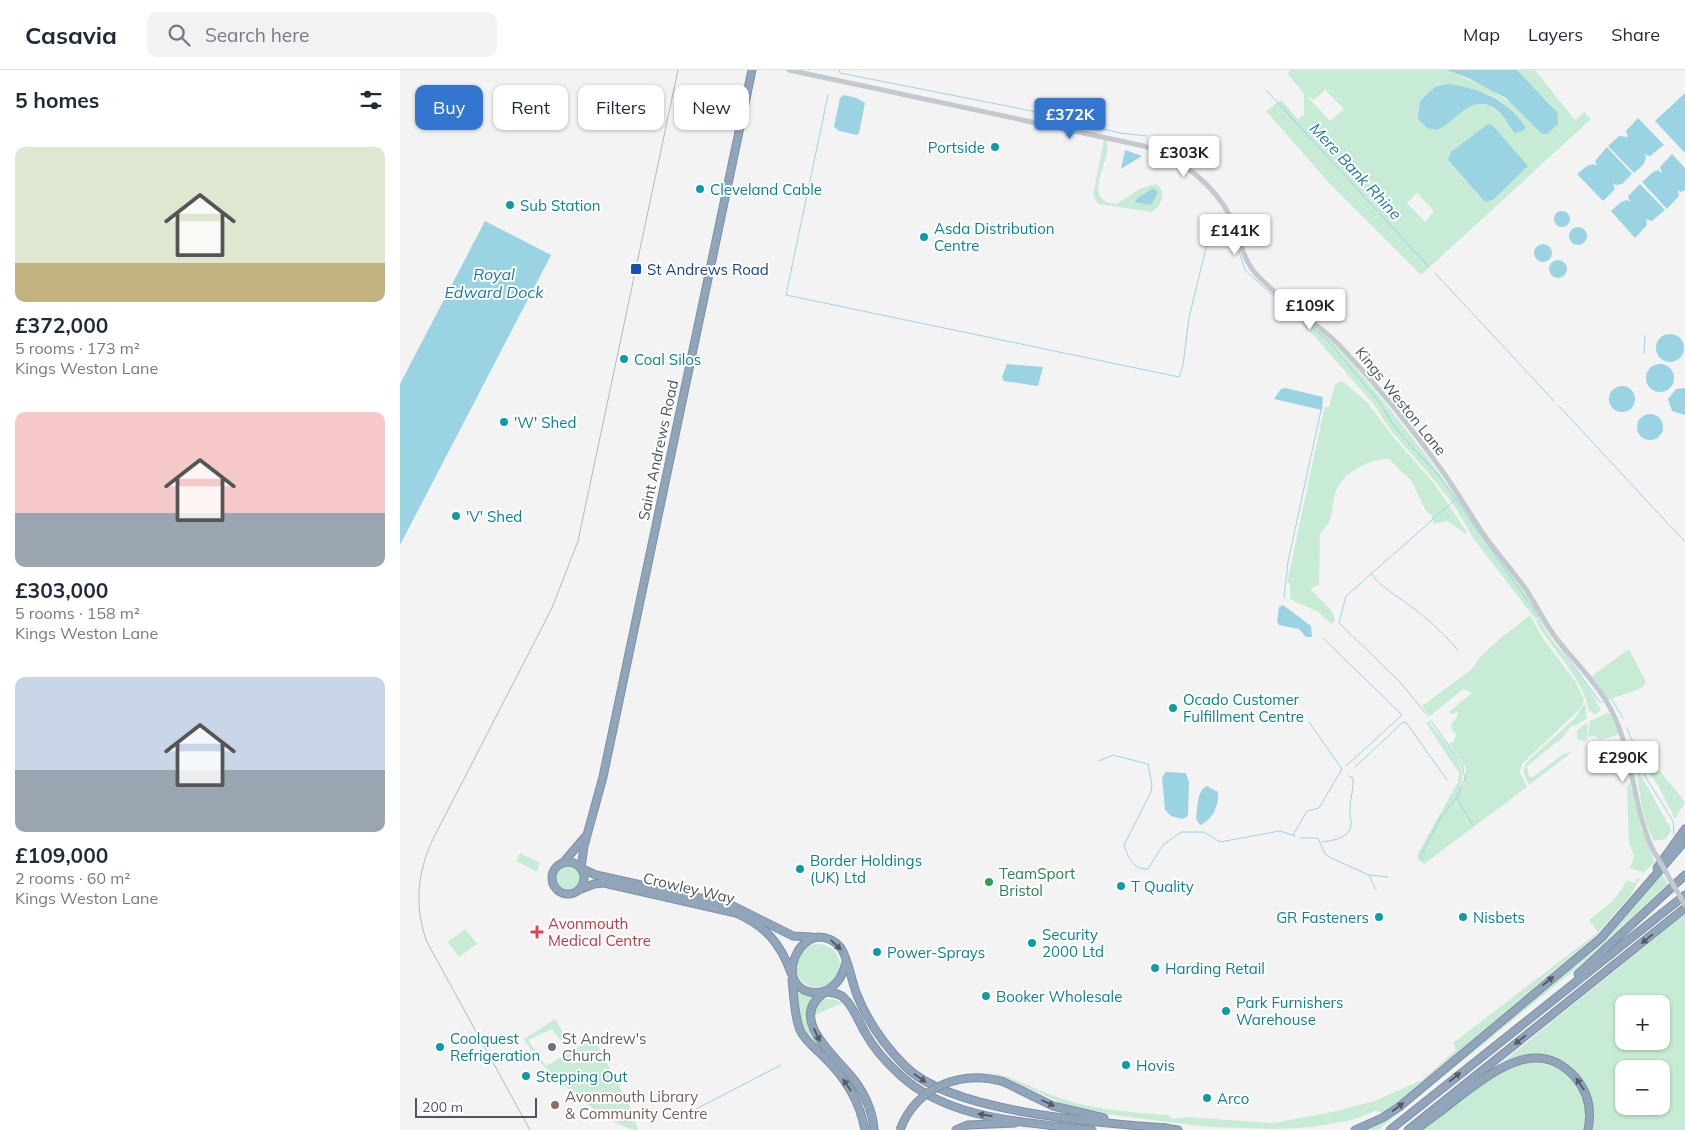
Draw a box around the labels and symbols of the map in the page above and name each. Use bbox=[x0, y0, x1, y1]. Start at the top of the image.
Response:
pin: £372K bbox=[1035, 98, 1105, 140]
water label: Mere Bank Rhine bbox=[1306, 118, 1406, 224]
pin: £303K bbox=[1149, 136, 1219, 178]
place label: Portside bbox=[928, 138, 985, 157]
marker: Portside bbox=[989, 141, 1001, 153]
place label: Cleveland Cable bbox=[710, 180, 822, 199]
marker: Cleveland Cable bbox=[694, 183, 706, 195]
place label: Sub Station bbox=[520, 196, 601, 215]
marker: Sub Station bbox=[504, 199, 516, 211]
pin: £141K bbox=[1200, 214, 1270, 256]
place label: Asda Distribution Centre bbox=[934, 219, 1055, 255]
marker: Asda Distribution Centre bbox=[918, 231, 930, 243]
place label: St Andrews Road bbox=[647, 260, 769, 279]
marker: St Andrews Road bbox=[629, 262, 643, 276]
water label: Royal Edward Dock bbox=[444, 264, 544, 302]
pin: £109K bbox=[1275, 288, 1345, 331]
street label: Kings Weston Lane bbox=[1351, 343, 1451, 459]
place label: Coal Silos bbox=[634, 350, 701, 369]
marker: Coal Silos bbox=[618, 353, 630, 365]
street label: Saint Andrews Road bbox=[634, 378, 682, 522]
place label: 'W' Shed bbox=[514, 413, 577, 432]
marker: 'W' Shed bbox=[498, 416, 510, 428]
place label: 'V' Shed bbox=[466, 507, 522, 526]
marker: 'V' Shed bbox=[450, 510, 462, 522]
place label: Ocado Customer Fulfillment Centre bbox=[1183, 690, 1304, 726]
marker: Ocado Customer Fulfillment Centre bbox=[1167, 702, 1179, 714]
pin: £290K bbox=[1588, 740, 1658, 783]
place label: Border Holdings (UK) Ltd bbox=[810, 851, 922, 887]
marker: Border Holdings (UK) Ltd bbox=[794, 863, 806, 875]
place label: TeamSport Bristol bbox=[999, 864, 1075, 900]
street label: Crowley Way bbox=[641, 868, 737, 908]
marker: TeamSport Bristol bbox=[983, 876, 995, 888]
place label: T Quality bbox=[1131, 877, 1194, 896]
marker: T Quality bbox=[1115, 880, 1127, 892]
place label: GR Fasteners bbox=[1276, 908, 1369, 927]
place label: Nisbets bbox=[1473, 908, 1525, 927]
marker: GR Fasteners bbox=[1373, 911, 1385, 923]
marker: Nisbets bbox=[1457, 911, 1469, 923]
place label: Avonmouth Medical Centre bbox=[548, 914, 651, 950]
marker: Avonmouth Medical Centre bbox=[530, 925, 544, 939]
place label: Security 2000 Ltd bbox=[1042, 925, 1104, 961]
one-way arrow bbox=[1641, 933, 1654, 944]
marker: Security 2000 Ltd bbox=[1026, 937, 1038, 949]
one-way arrow bbox=[829, 939, 841, 951]
place label: Power-Sprays bbox=[887, 943, 985, 962]
marker: Power-Sprays bbox=[871, 946, 883, 958]
place label: Harding Retail bbox=[1165, 959, 1265, 978]
marker: Harding Retail bbox=[1149, 962, 1161, 974]
one-way arrow bbox=[1542, 975, 1555, 986]
place label: Booker Wholesale bbox=[996, 987, 1122, 1006]
marker: Booker Wholesale bbox=[980, 990, 992, 1002]
place label: Park Furnishers Warehouse bbox=[1236, 993, 1343, 1029]
marker: Park Furnishers Warehouse bbox=[1220, 1005, 1232, 1017]
one-way arrow bbox=[813, 1028, 821, 1042]
place label: Coolquest Refrigeration bbox=[450, 1029, 540, 1065]
place label: St Andrew's Church bbox=[562, 1029, 647, 1065]
one-way arrow bbox=[1514, 1035, 1527, 1046]
marker: Coolquest Refrigeration bbox=[434, 1041, 446, 1053]
marker: St Andrew's Church bbox=[546, 1041, 558, 1053]
place label: Hovis bbox=[1136, 1056, 1175, 1075]
marker: Hovis bbox=[1120, 1059, 1132, 1071]
place label: Stepping Out bbox=[536, 1067, 627, 1086]
marker: Stepping Out bbox=[520, 1070, 532, 1082]
one-way arrow bbox=[1448, 1072, 1461, 1083]
one-way arrow bbox=[913, 1073, 927, 1083]
one-way arrow bbox=[1575, 1077, 1585, 1091]
one-way arrow bbox=[842, 1079, 852, 1092]
place label: Avonmouth Library & Community Centre bbox=[565, 1087, 707, 1123]
place label: Arco bbox=[1217, 1089, 1249, 1108]
marker: Arco bbox=[1201, 1092, 1213, 1104]
scale bar bbox=[415, 1095, 538, 1118]
marker: Avonmouth Library & Community Centre bbox=[549, 1099, 561, 1111]
one-way arrow bbox=[1041, 1100, 1055, 1108]
one-way arrow bbox=[1391, 1102, 1404, 1112]
one-way arrow bbox=[977, 1110, 993, 1118]

